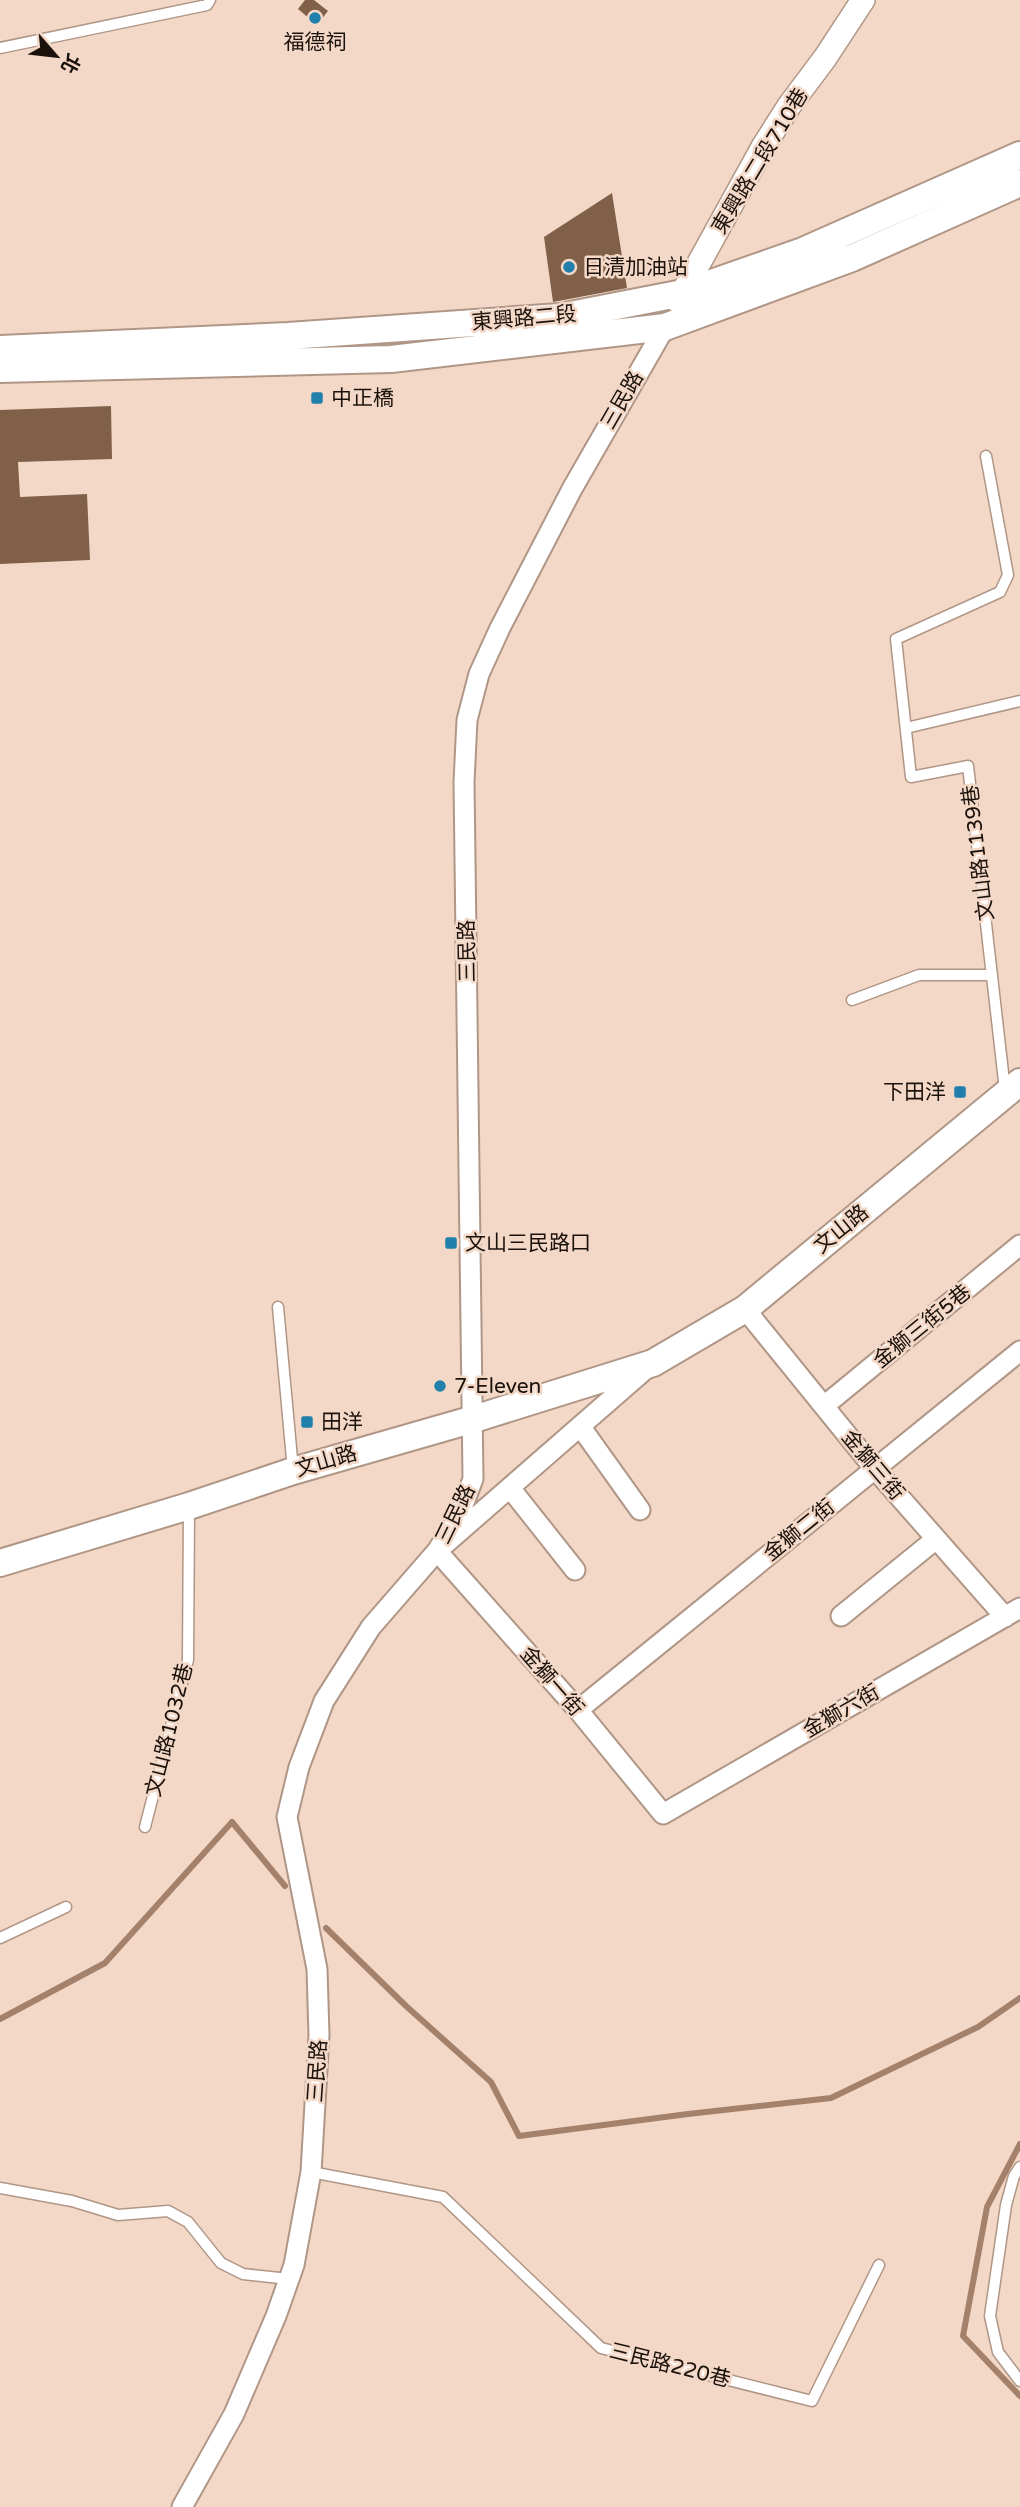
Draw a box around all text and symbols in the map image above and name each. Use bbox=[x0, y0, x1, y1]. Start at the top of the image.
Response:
marker: 福德祠 bbox=[307, 10, 323, 26]
north arrow bbox=[21, 21, 91, 91]
place label: 福德祠 bbox=[284, 30, 347, 55]
text: 北 bbox=[56, 50, 84, 77]
street label: 東興路二段710巷 bbox=[707, 84, 814, 239]
place label: 日清加油站 bbox=[583, 255, 688, 280]
marker: 日清加油站 bbox=[561, 259, 577, 275]
street label: 東興路二段 bbox=[471, 301, 577, 336]
street label: 三民路 bbox=[596, 367, 649, 434]
place label: 中正橋 bbox=[331, 386, 394, 411]
marker: 中正橋 bbox=[309, 390, 325, 406]
street label: 文山路1139巷 bbox=[958, 784, 999, 922]
street label: 三民路 bbox=[454, 919, 481, 983]
place label: 下田洋 bbox=[883, 1080, 946, 1105]
marker: 下田洋 bbox=[952, 1084, 968, 1100]
street label: 文山路 bbox=[809, 1200, 874, 1259]
place label: 文山三民路口 bbox=[465, 1231, 591, 1256]
marker: 文山三民路口 bbox=[443, 1235, 459, 1251]
street label: 金獅三街5巷 bbox=[869, 1279, 976, 1373]
place label: 7-Eleven bbox=[454, 1374, 541, 1399]
marker: 7-Eleven bbox=[432, 1378, 448, 1394]
place label: 田洋 bbox=[321, 1410, 363, 1435]
marker: 田洋 bbox=[299, 1414, 315, 1430]
street label: 金獅三街 bbox=[836, 1425, 909, 1506]
street label: 文山路 bbox=[292, 1441, 360, 1482]
street label: 三民路 bbox=[430, 1480, 480, 1548]
street label: 金獅二街 bbox=[759, 1494, 840, 1567]
street label: 金獅一街 bbox=[515, 1641, 589, 1721]
street label: 文山路1032巷 bbox=[141, 1661, 198, 1799]
street label: 金獅六街 bbox=[799, 1680, 884, 1743]
street label: 三民路 bbox=[303, 2039, 332, 2103]
street label: 三民路220巷 bbox=[607, 2338, 733, 2393]

